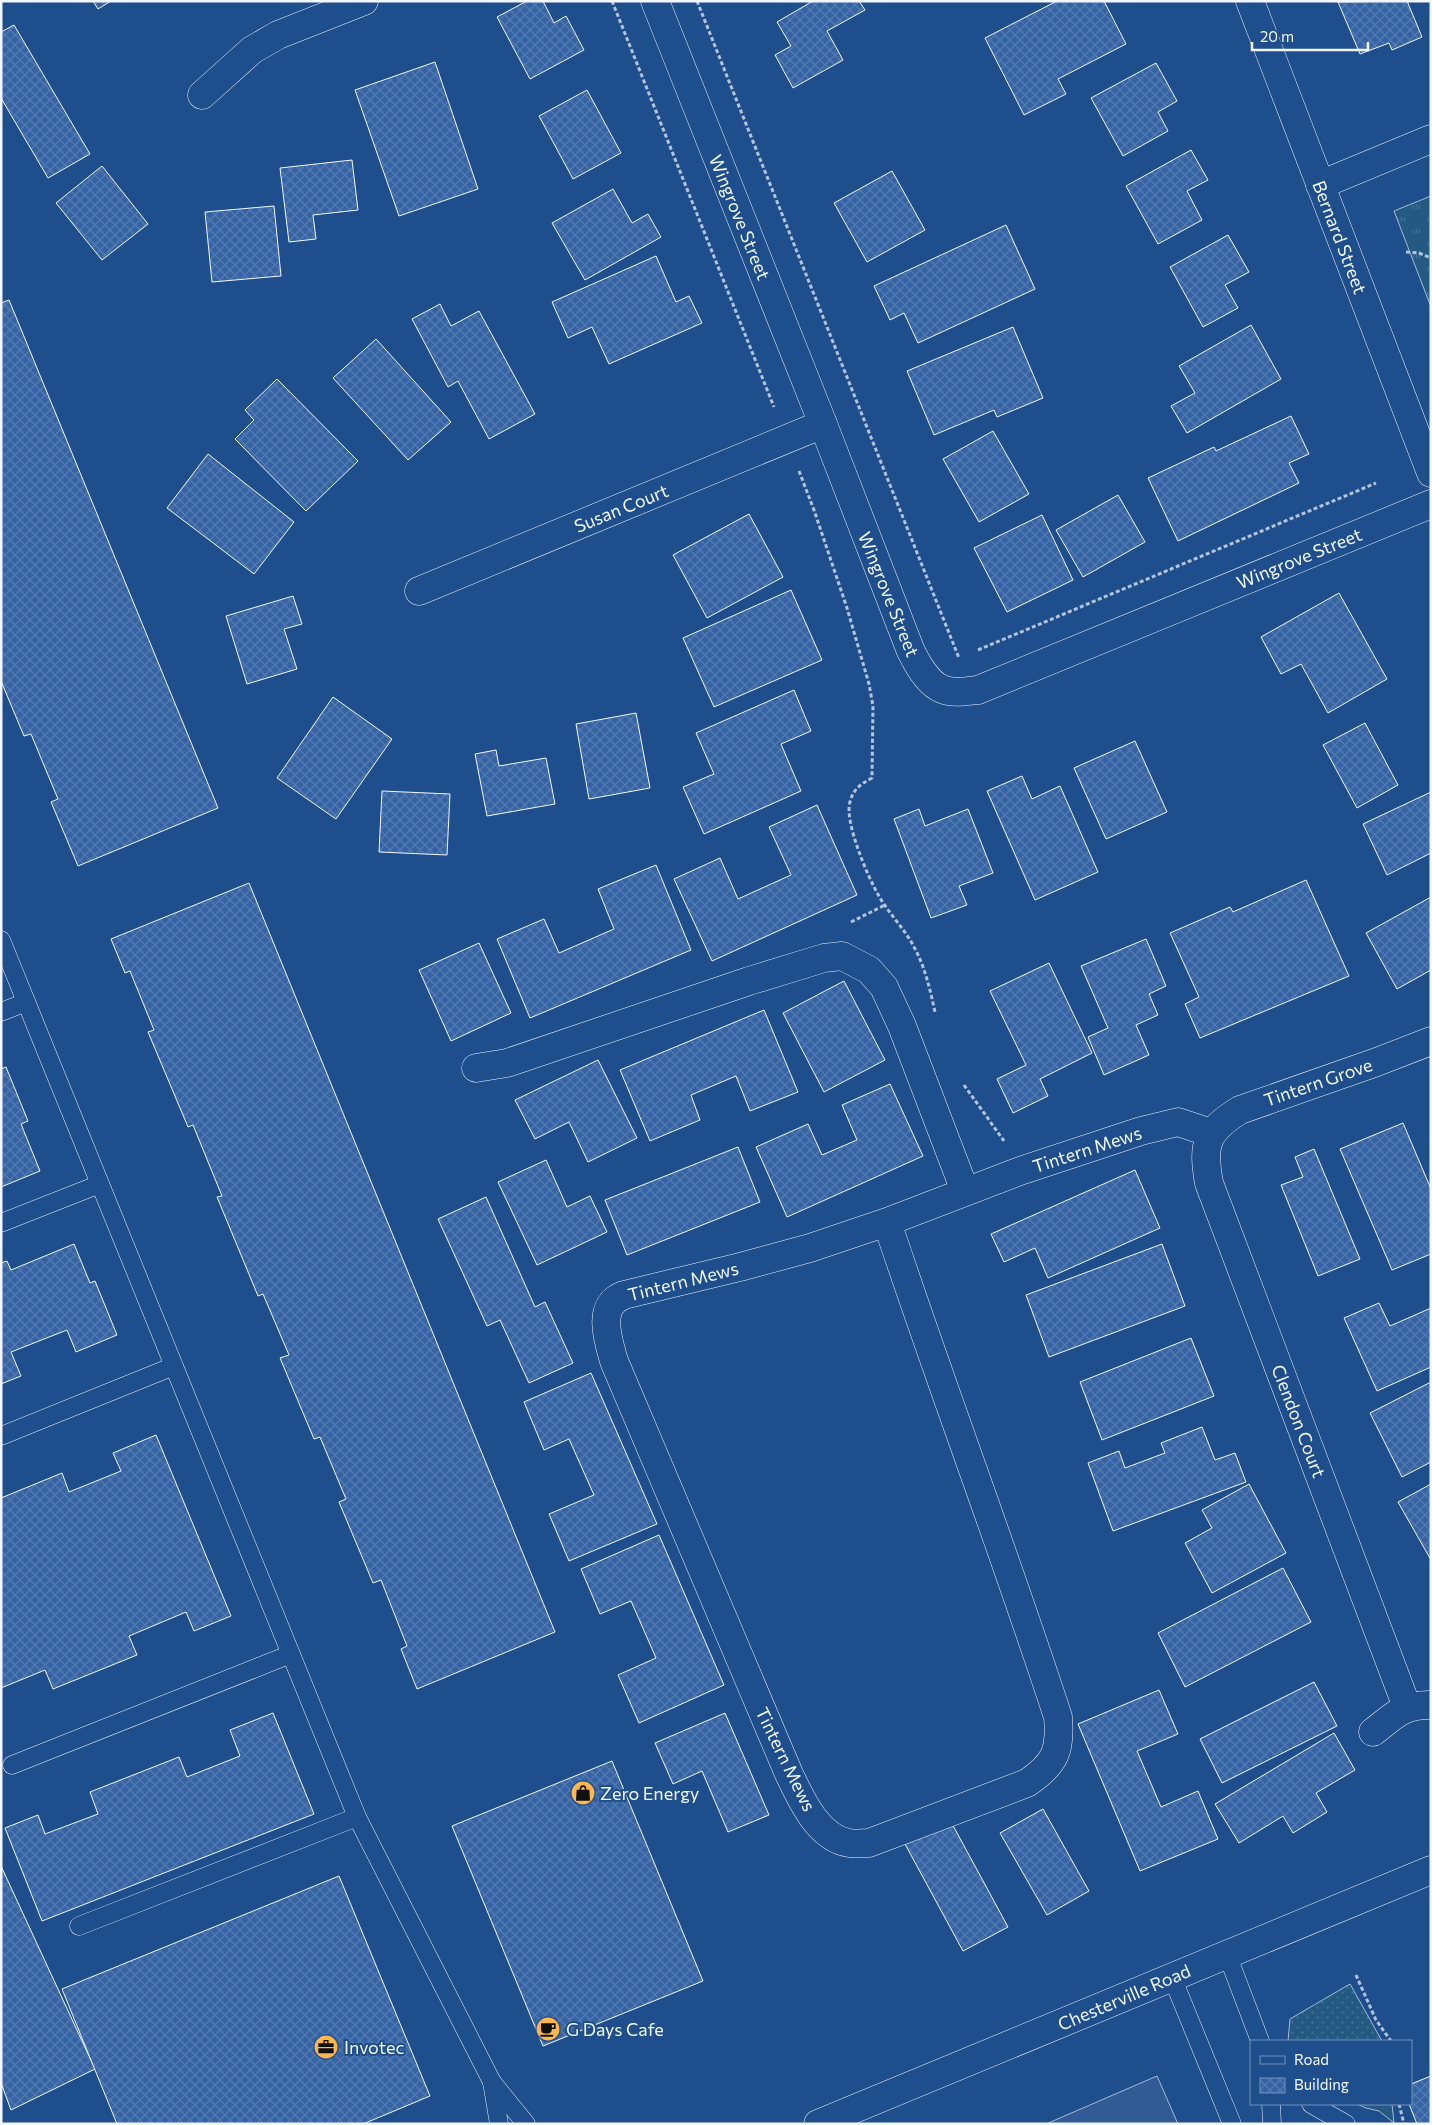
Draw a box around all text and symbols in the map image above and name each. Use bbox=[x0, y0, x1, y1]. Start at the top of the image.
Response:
scale bar bbox=[1252, 20, 1368, 52]
text: 20 m bbox=[1260, 27, 1294, 45]
street label: Wingrove Street bbox=[705, 151, 775, 283]
street label: Bernard Street bbox=[1308, 177, 1372, 297]
street label: Susan Court bbox=[571, 479, 671, 537]
street label: Wingrove Street bbox=[1233, 523, 1365, 593]
street label: Wingrove Street bbox=[854, 528, 924, 660]
street label: Tintern Grove bbox=[1261, 1053, 1375, 1111]
street label: Tintern Mews bbox=[1030, 1121, 1144, 1177]
street label: Tintern Mews bbox=[625, 1257, 741, 1305]
street label: Clendon Court bbox=[1267, 1361, 1331, 1481]
street label: Tintern Mews bbox=[751, 1703, 821, 1815]
shop icon: Zero Energy bbox=[570, 1780, 596, 1806]
place label: Zero Energy bbox=[600, 1782, 699, 1804]
street label: Chesterville Road bbox=[1054, 1959, 1194, 2035]
cafe icon: G Days Cafe bbox=[535, 2016, 561, 2042]
place label: G Days Cafe bbox=[566, 2018, 664, 2040]
office icon: Invotec bbox=[313, 2034, 339, 2060]
place label: Invotec bbox=[344, 2036, 404, 2058]
legend bbox=[1250, 2040, 1412, 2105]
text: Road bbox=[1294, 2050, 1329, 2068]
text: Building bbox=[1294, 2075, 1349, 2093]

